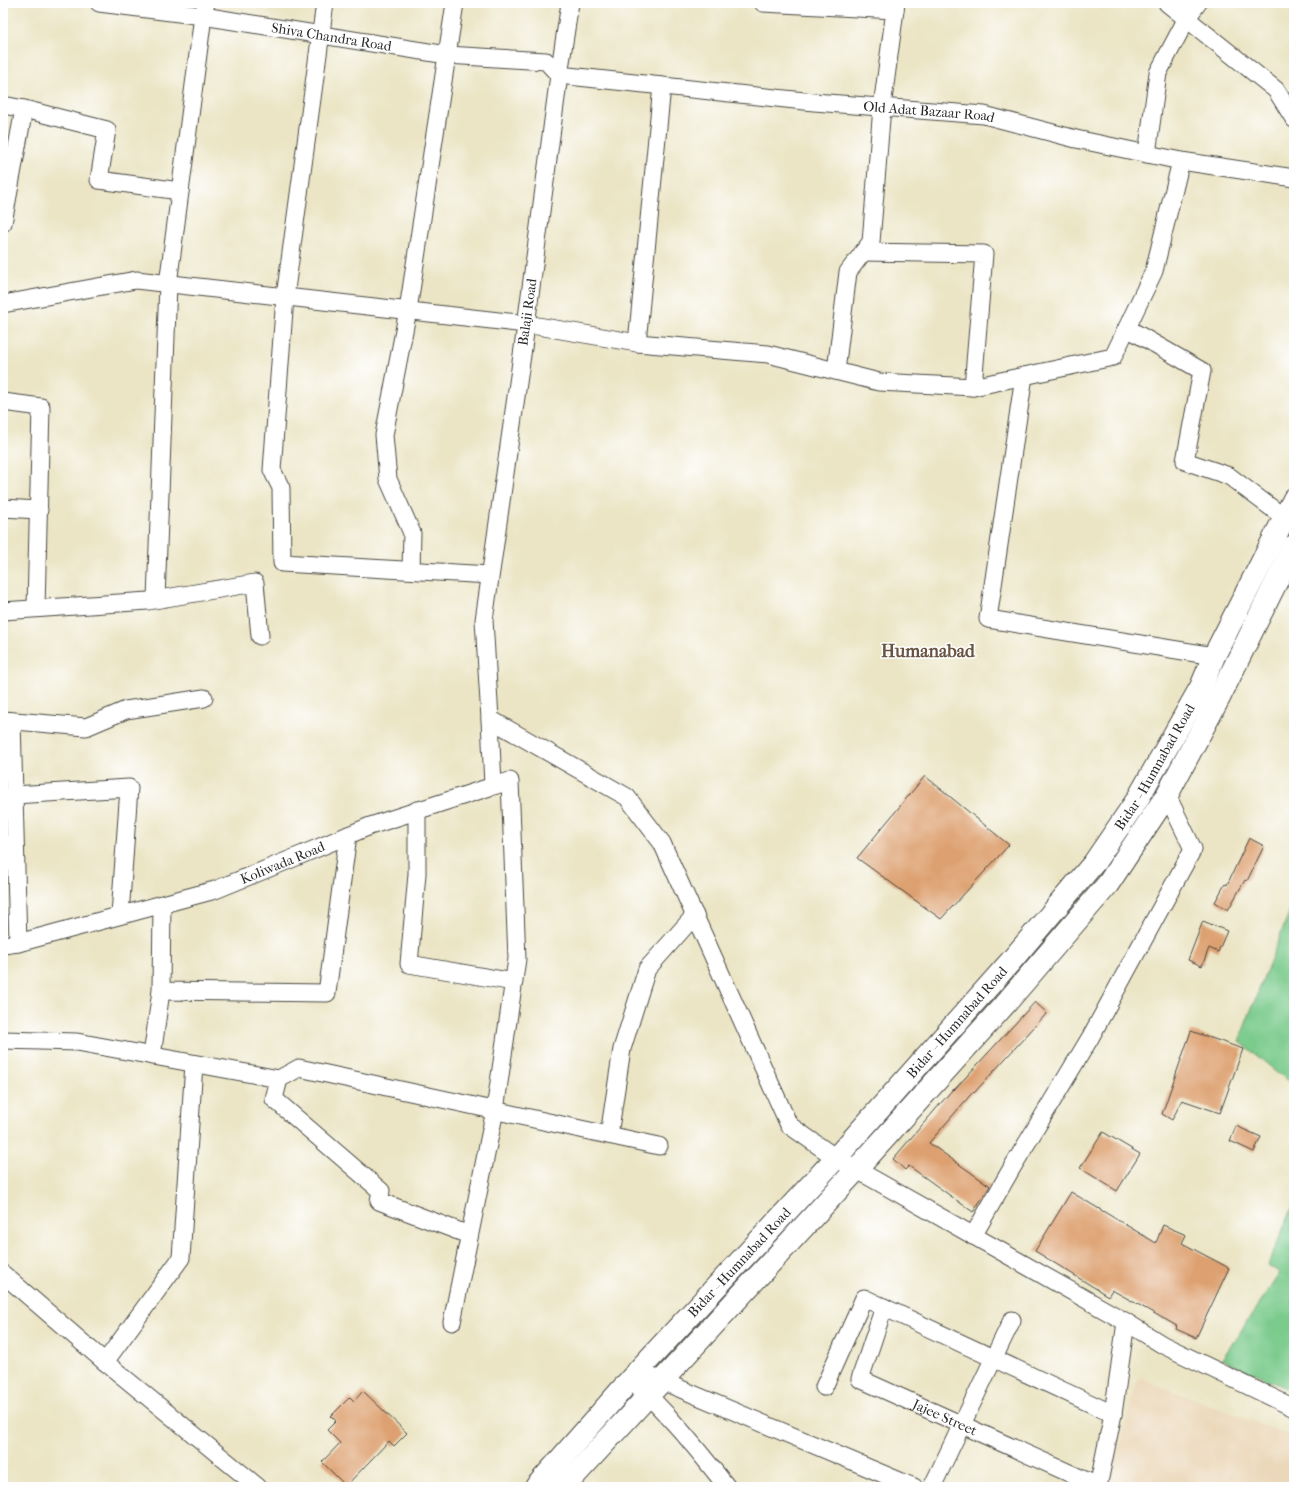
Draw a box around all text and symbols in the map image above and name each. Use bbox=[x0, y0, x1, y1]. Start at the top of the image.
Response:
street label: Shiva Chandra Road bbox=[270, 19, 393, 55]
street label: Old Adat Bazaar Road bbox=[863, 98, 997, 127]
street label: Balaji Road bbox=[514, 277, 541, 347]
district label: Humanabad bbox=[881, 641, 976, 662]
street label: Bidar - Humnabad Road bbox=[1111, 701, 1199, 833]
street label: Koliwada Road bbox=[238, 838, 328, 888]
street label: Bidar - Humnabad Road bbox=[903, 963, 1011, 1082]
street label: Bidar - Humnabad Road bbox=[684, 1204, 795, 1321]
street label: Jajee Street bbox=[909, 1395, 980, 1440]

